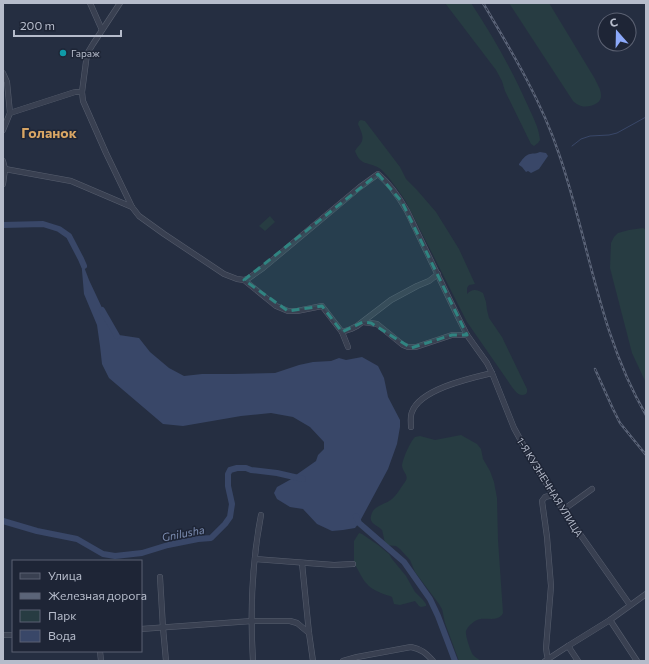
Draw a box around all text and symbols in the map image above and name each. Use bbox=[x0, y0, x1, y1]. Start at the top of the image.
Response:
scale bar bbox=[14, 12, 121, 38]
north arrow bbox=[597, 12, 637, 52]
text: С bbox=[608, 15, 620, 30]
text: 200 m bbox=[20, 18, 55, 32]
place label: Гараж bbox=[71, 47, 100, 59]
marker: Гараж bbox=[58, 48, 68, 58]
district label: Голанок bbox=[21, 124, 77, 141]
street label: 1-Я КУЗНЕЧНАЯ УЛИЦА bbox=[514, 435, 586, 539]
water label: Gnilusha bbox=[161, 522, 206, 544]
legend bbox=[12, 560, 142, 652]
text: Улица bbox=[48, 568, 82, 582]
text: Железная дорога bbox=[48, 588, 147, 602]
text: Парк bbox=[48, 608, 77, 622]
text: Вода bbox=[48, 628, 76, 642]

